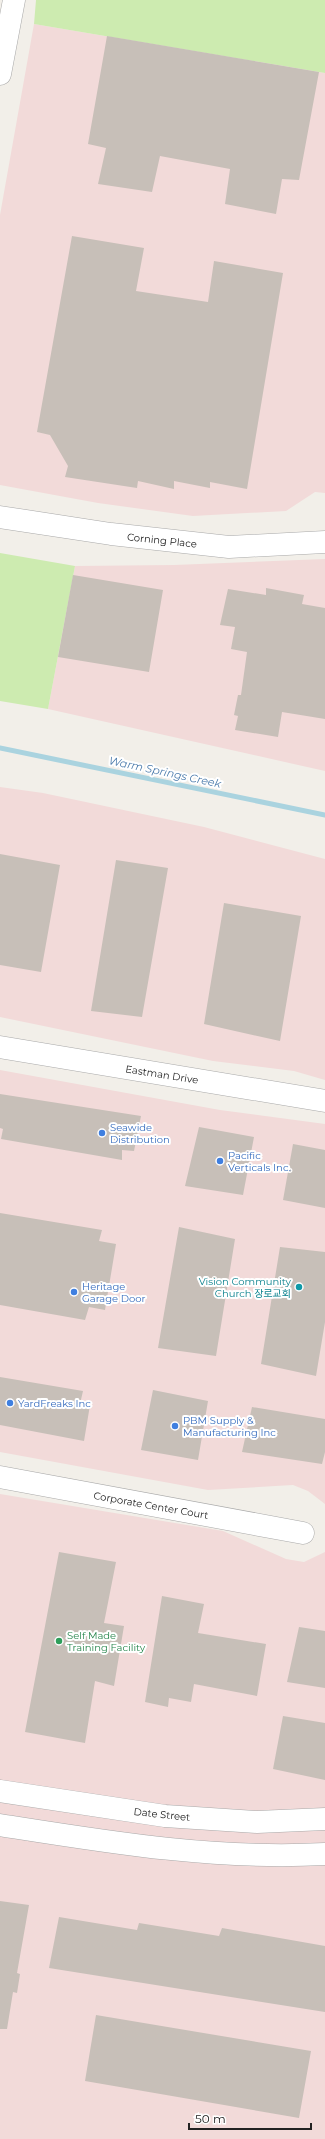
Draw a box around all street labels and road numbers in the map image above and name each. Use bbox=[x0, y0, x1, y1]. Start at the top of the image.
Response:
street label: Corning Place bbox=[126, 530, 197, 551]
street label: Eastman Drive bbox=[125, 1062, 199, 1087]
street label: Corporate Center Court bbox=[92, 1489, 209, 1522]
street label: Date Street bbox=[133, 1805, 191, 1824]

